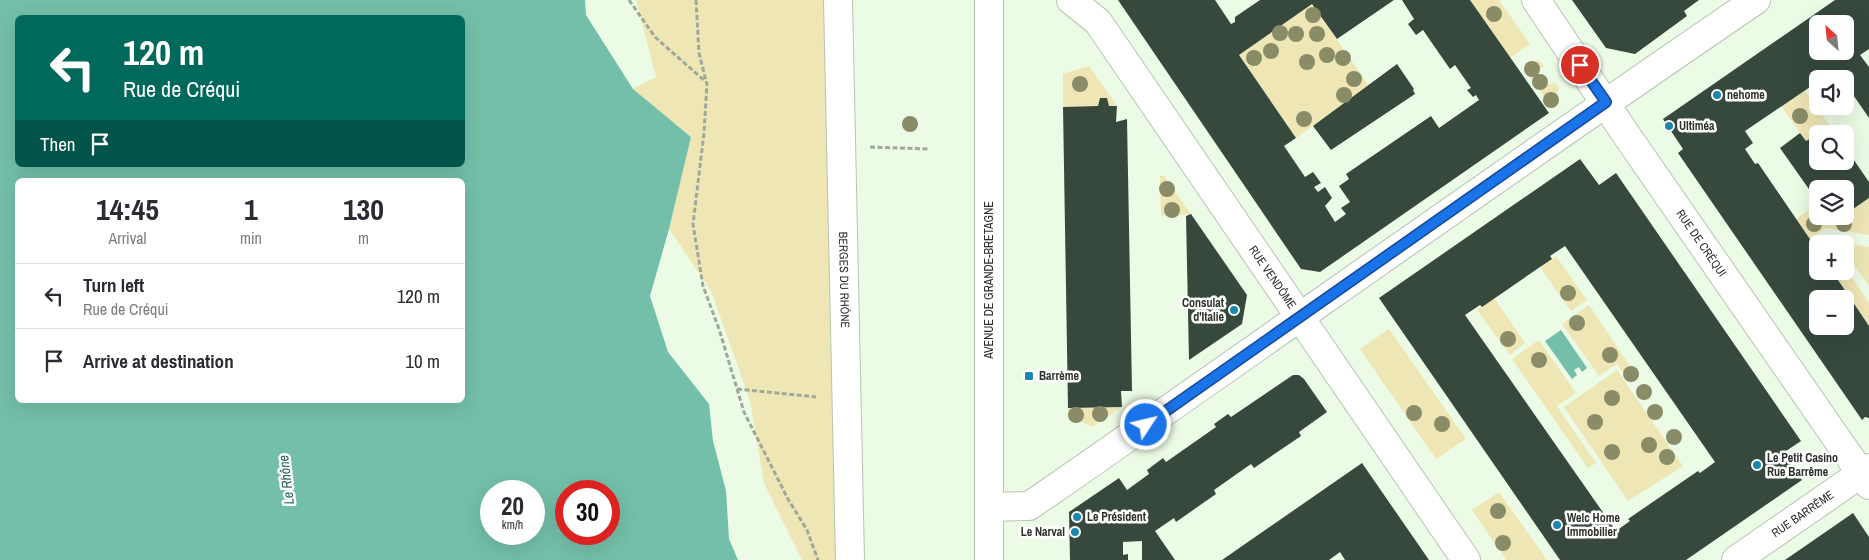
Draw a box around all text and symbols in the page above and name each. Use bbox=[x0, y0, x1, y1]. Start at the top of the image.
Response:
north arrow bbox=[1809, 15, 1854, 60]
map controls bbox=[1809, 15, 1854, 335]
text: 120 m bbox=[123, 29, 204, 76]
icon: left bbox=[40, 35, 105, 100]
pin bbox=[1559, 44, 1601, 86]
icon: arrive bbox=[1566, 51, 1594, 79]
button: sound bbox=[1809, 70, 1854, 115]
text: Rue de Créqui bbox=[123, 74, 240, 104]
place label: nehome bbox=[1727, 87, 1765, 103]
marker: nehome bbox=[1711, 89, 1723, 101]
place label: Ultiméa bbox=[1679, 118, 1715, 134]
marker: Ultiméa bbox=[1663, 120, 1675, 132]
button: search bbox=[1809, 125, 1854, 170]
icon: arrive bbox=[86, 130, 114, 158]
text: Then bbox=[40, 131, 76, 157]
button: layers bbox=[1809, 180, 1854, 225]
text: 14:45 bbox=[96, 189, 159, 229]
text: 1 bbox=[244, 189, 258, 229]
text: 130 bbox=[343, 189, 384, 229]
street label: AVENUE DE GRANDE-BRETAGNE bbox=[981, 201, 997, 360]
street label: RUE DE CRÉQUI bbox=[1672, 206, 1730, 280]
text: Arrival bbox=[109, 227, 146, 249]
text: min bbox=[240, 227, 262, 249]
text: m bbox=[358, 227, 369, 249]
street label: BERGES DU RHÔNE bbox=[835, 232, 853, 328]
button: + bbox=[1809, 235, 1854, 280]
street label: RUE VENDÔME bbox=[1245, 242, 1300, 312]
text: Turn left bbox=[83, 272, 144, 298]
icon: left bbox=[40, 282, 68, 310]
text: 120 m bbox=[397, 283, 440, 309]
button: − bbox=[1809, 290, 1854, 335]
place label: Consulat d'Italie bbox=[1182, 295, 1225, 325]
text: Rue de Créqui bbox=[83, 298, 168, 320]
marker: Consulat d'Italie bbox=[1228, 304, 1240, 316]
icon: arrive bbox=[40, 347, 68, 375]
text: Arrive at destination bbox=[83, 348, 234, 374]
text: 10 m bbox=[405, 348, 440, 374]
place label: Barrème bbox=[1039, 368, 1079, 384]
marker: Barrème bbox=[1023, 370, 1035, 382]
position arrow bbox=[1119, 398, 1171, 450]
place label: Le Petit Casino Rue Barrême bbox=[1767, 450, 1838, 480]
water label: Le Rhône bbox=[274, 454, 298, 506]
marker: Le Petit Casino Rue Barrême bbox=[1751, 459, 1763, 471]
speed limit sign: 30 bbox=[555, 480, 620, 545]
street label: RUE BARRÊME bbox=[1768, 487, 1837, 541]
text: 20 bbox=[501, 489, 524, 523]
place label: Le Président bbox=[1087, 509, 1147, 525]
place label: Welc Home Immobilier bbox=[1567, 510, 1620, 540]
marker: Le Président bbox=[1071, 511, 1083, 523]
text: km/h bbox=[502, 517, 523, 533]
marker: Welc Home Immobilier bbox=[1551, 519, 1563, 531]
place label: Le Narval bbox=[1021, 524, 1065, 540]
marker: Le Narval bbox=[1069, 526, 1081, 538]

